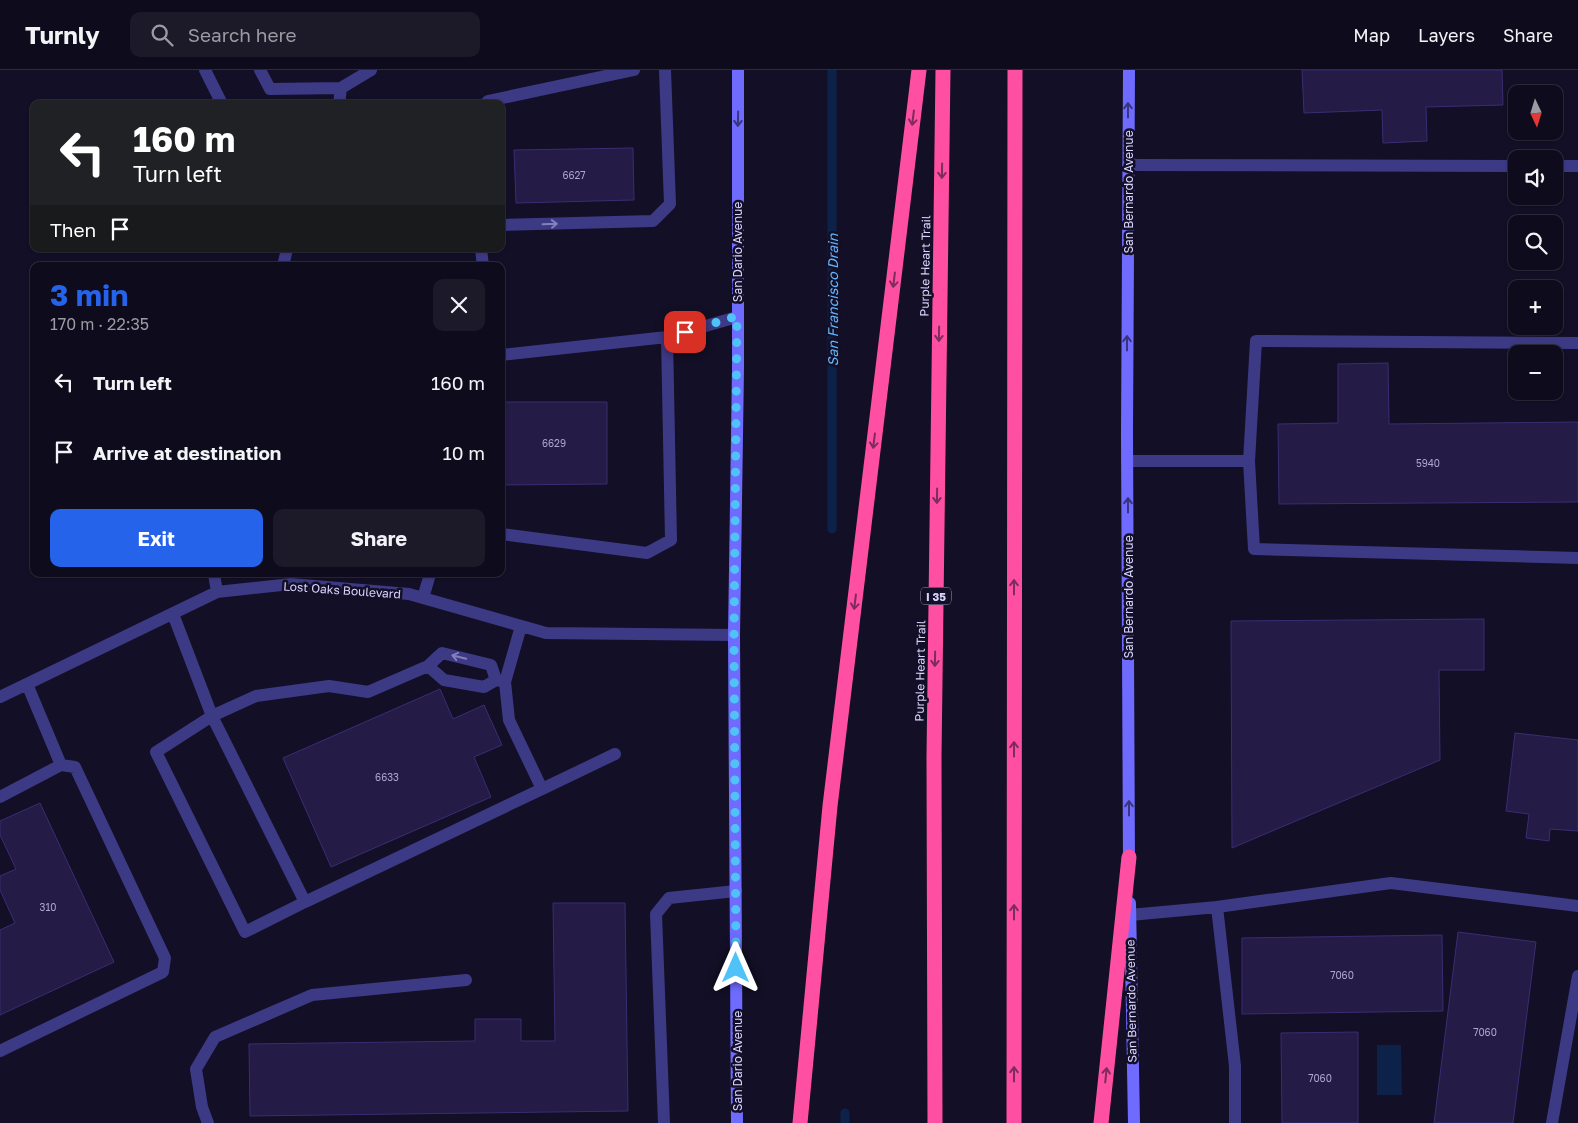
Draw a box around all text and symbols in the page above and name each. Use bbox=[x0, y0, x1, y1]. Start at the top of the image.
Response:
search box bbox=[130, 12, 480, 57]
text: Turnly bbox=[25, 20, 100, 49]
icon: search bbox=[148, 21, 176, 49]
text: Search here bbox=[188, 23, 297, 46]
text: Map bbox=[1353, 24, 1390, 46]
text: Layers bbox=[1418, 24, 1475, 46]
text: Share bbox=[1503, 24, 1553, 46]
north arrow bbox=[1508, 85, 1562, 140]
map controls bbox=[1508, 85, 1563, 400]
one-way arrow bbox=[1123, 103, 1133, 119]
one-way arrow bbox=[733, 110, 742, 126]
one-way arrow bbox=[908, 110, 918, 126]
text: 160 m bbox=[133, 118, 235, 160]
icon: left bbox=[50, 120, 115, 185]
street label: San Bernardo Avenue bbox=[1121, 130, 1136, 254]
button: sound bbox=[1508, 150, 1563, 205]
text: Turn left bbox=[133, 160, 222, 187]
one-way arrow bbox=[937, 162, 947, 179]
house number: 6627 bbox=[562, 169, 586, 181]
street label: San Dario Avenue bbox=[730, 202, 745, 302]
icon: arrive bbox=[106, 215, 134, 243]
street label: Purple Heart Trail bbox=[917, 215, 933, 317]
button: search bbox=[1508, 215, 1563, 270]
text: Then bbox=[50, 218, 96, 241]
one-way arrow bbox=[542, 219, 558, 229]
water label: San Francisco Drain bbox=[824, 232, 841, 366]
one-way arrow bbox=[889, 271, 899, 287]
text: 3 min bbox=[50, 277, 128, 313]
button: close bbox=[433, 279, 485, 331]
button: + bbox=[1508, 280, 1563, 335]
pin bbox=[664, 311, 706, 353]
text: 170 m · 22:35 bbox=[50, 314, 149, 334]
icon: arrive bbox=[671, 318, 699, 346]
one-way arrow bbox=[935, 325, 944, 341]
one-way arrow bbox=[1122, 335, 1132, 352]
button: − bbox=[1508, 345, 1563, 400]
icon: left bbox=[50, 368, 78, 396]
text: Turn left bbox=[93, 371, 172, 394]
text: 160 m bbox=[431, 371, 485, 394]
one-way arrow bbox=[869, 433, 879, 449]
house number: 6629 bbox=[542, 437, 566, 449]
icon: arrive bbox=[50, 438, 78, 466]
text: Arrive at destination bbox=[93, 441, 281, 464]
text: 10 m bbox=[442, 441, 485, 464]
house number: 5940 bbox=[1416, 457, 1440, 469]
one-way arrow bbox=[932, 488, 942, 504]
one-way arrow bbox=[1123, 498, 1133, 514]
button: Exit bbox=[50, 509, 263, 567]
button: Share bbox=[273, 509, 485, 567]
street label: San Bernardo Avenue bbox=[1121, 535, 1136, 659]
street label: Lost Oaks Boulevard bbox=[283, 578, 401, 602]
one-way arrow bbox=[1009, 579, 1019, 596]
road number: I 35 bbox=[921, 588, 951, 604]
one-way arrow bbox=[850, 594, 860, 610]
street label: Purple Heart Trail bbox=[912, 620, 928, 722]
one-way arrow bbox=[930, 650, 940, 666]
one-way arrow bbox=[451, 652, 467, 661]
one-way arrow bbox=[1009, 742, 1019, 758]
house number: 6633 bbox=[375, 771, 399, 783]
one-way arrow bbox=[1124, 800, 1134, 816]
house number: 310 bbox=[40, 901, 56, 913]
one-way arrow bbox=[1009, 904, 1019, 920]
street label: San Bernardo Avenue bbox=[1122, 939, 1140, 1063]
position arrow bbox=[709, 941, 761, 993]
house number: 7060 bbox=[1330, 969, 1354, 981]
street label: San Dario Avenue bbox=[730, 1011, 745, 1111]
house number: 7060 bbox=[1473, 1026, 1497, 1038]
one-way arrow bbox=[1009, 1067, 1019, 1083]
one-way arrow bbox=[1101, 1067, 1111, 1083]
house number: 7060 bbox=[1308, 1072, 1332, 1084]

